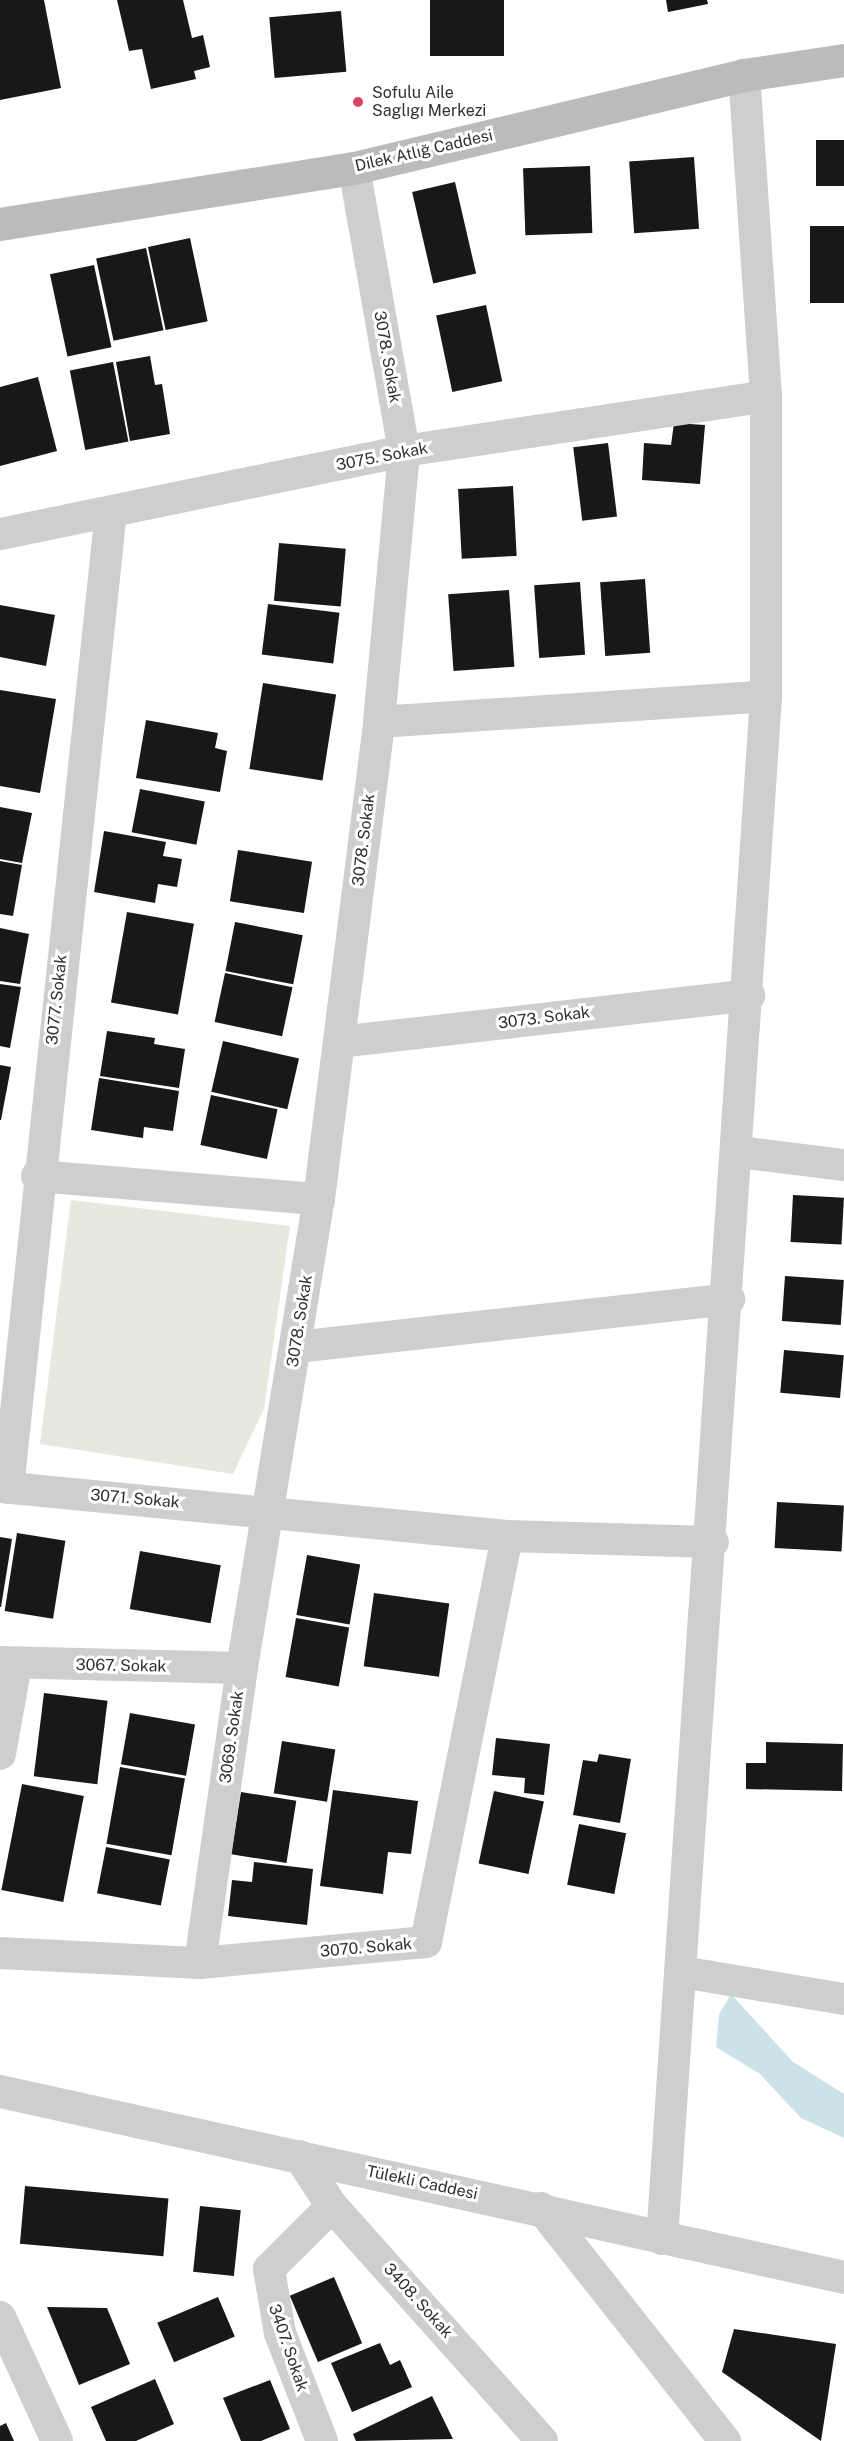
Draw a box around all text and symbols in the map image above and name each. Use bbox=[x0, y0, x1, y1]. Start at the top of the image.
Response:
place label: Sofulu Aile Saglıgı Merkezi bbox=[372, 83, 486, 121]
marker: Sofulu Aile Saglıgı Merkezi bbox=[349, 93, 367, 111]
street label: Dilek Atlığ Caddesi bbox=[353, 126, 495, 176]
street label: 3078. Sokak bbox=[369, 310, 405, 404]
street label: 3075. Sokak bbox=[334, 439, 430, 475]
street label: 3078. Sokak bbox=[349, 793, 379, 887]
street label: 3077. Sokak bbox=[43, 954, 71, 1046]
street label: 3073. Sokak bbox=[497, 1003, 591, 1033]
street label: 3078. Sokak bbox=[283, 1274, 317, 1368]
street label: 3071. Sokak bbox=[89, 1486, 181, 1512]
street label: 3067. Sokak bbox=[75, 1656, 167, 1676]
street label: 3069. Sokak bbox=[216, 1689, 248, 1785]
street label: 3070. Sokak bbox=[319, 1934, 413, 1962]
street label: Tülekli Caddesi bbox=[365, 2162, 479, 2204]
street label: 3408. Sokak bbox=[379, 2260, 457, 2342]
street label: 3407. Sokak bbox=[264, 2302, 312, 2394]

